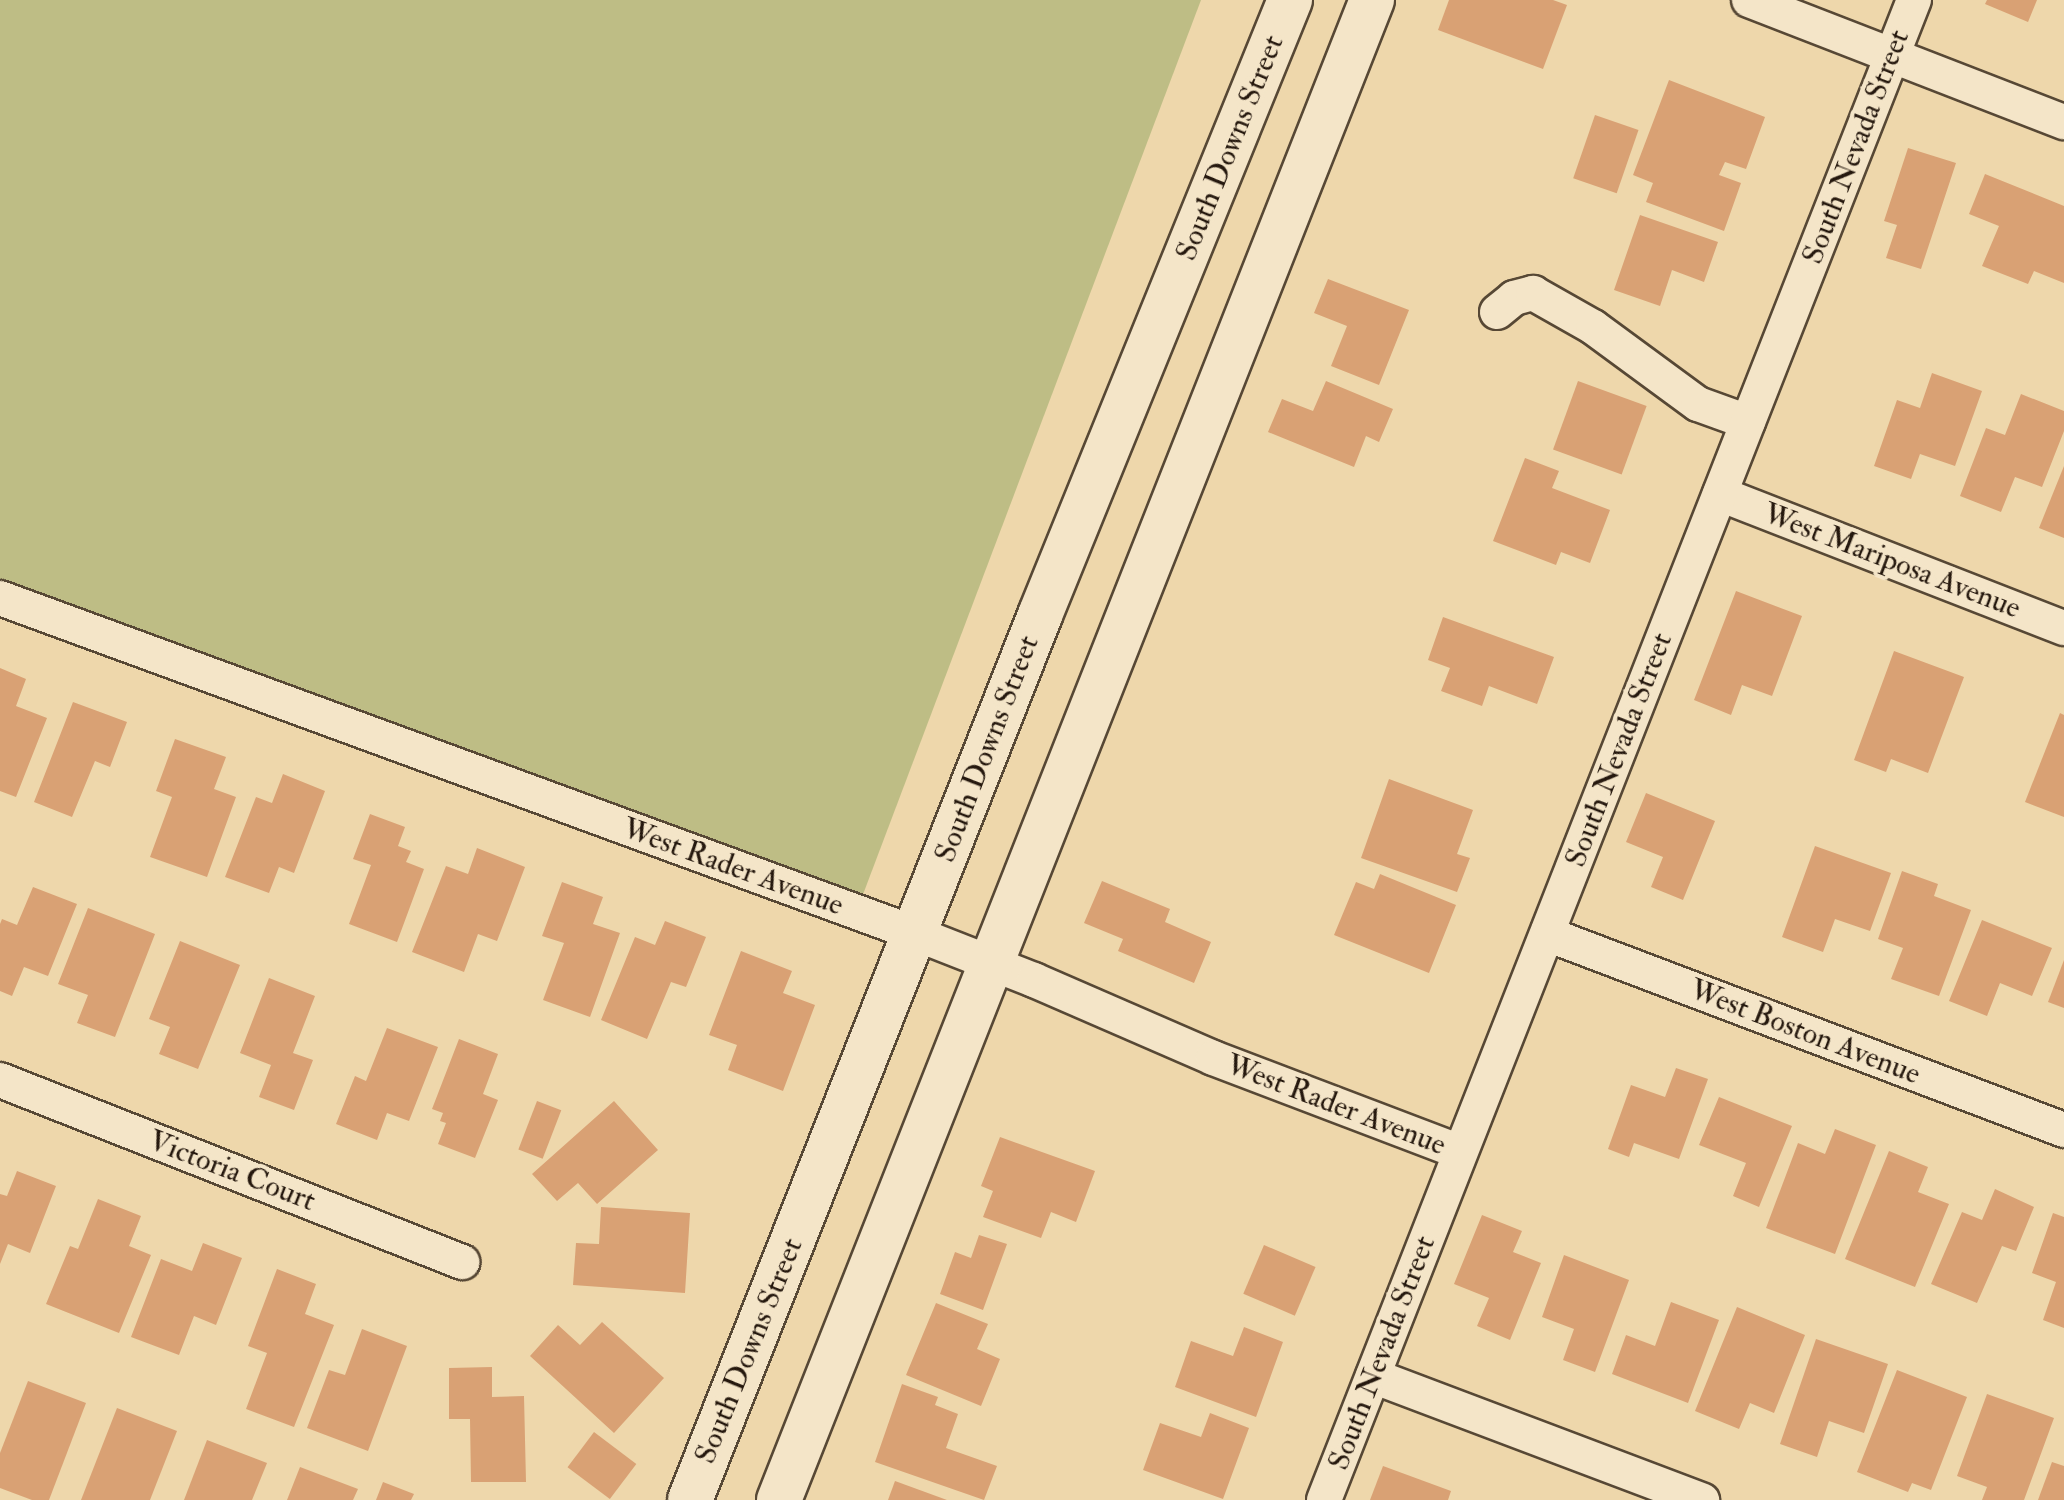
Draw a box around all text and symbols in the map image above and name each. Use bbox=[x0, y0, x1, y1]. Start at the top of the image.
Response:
street label: South Nevada Street bbox=[1795, 25, 1917, 269]
street label: South Downs Street bbox=[1168, 30, 1292, 266]
street label: West Mariposa Avenue bbox=[1758, 495, 2026, 627]
street label: South Nevada Street bbox=[1558, 628, 1680, 872]
street label: South Downs Street bbox=[927, 631, 1047, 867]
street label: West Rader Avenue bbox=[618, 810, 848, 924]
street label: West Boston Avenue bbox=[1685, 972, 1925, 1092]
street label: West Rader Avenue bbox=[1221, 1047, 1451, 1163]
street label: Victoria Court bbox=[144, 1123, 320, 1219]
street label: South Nevada Street bbox=[1321, 1231, 1443, 1475]
street label: South Downs Street bbox=[687, 1233, 811, 1469]

